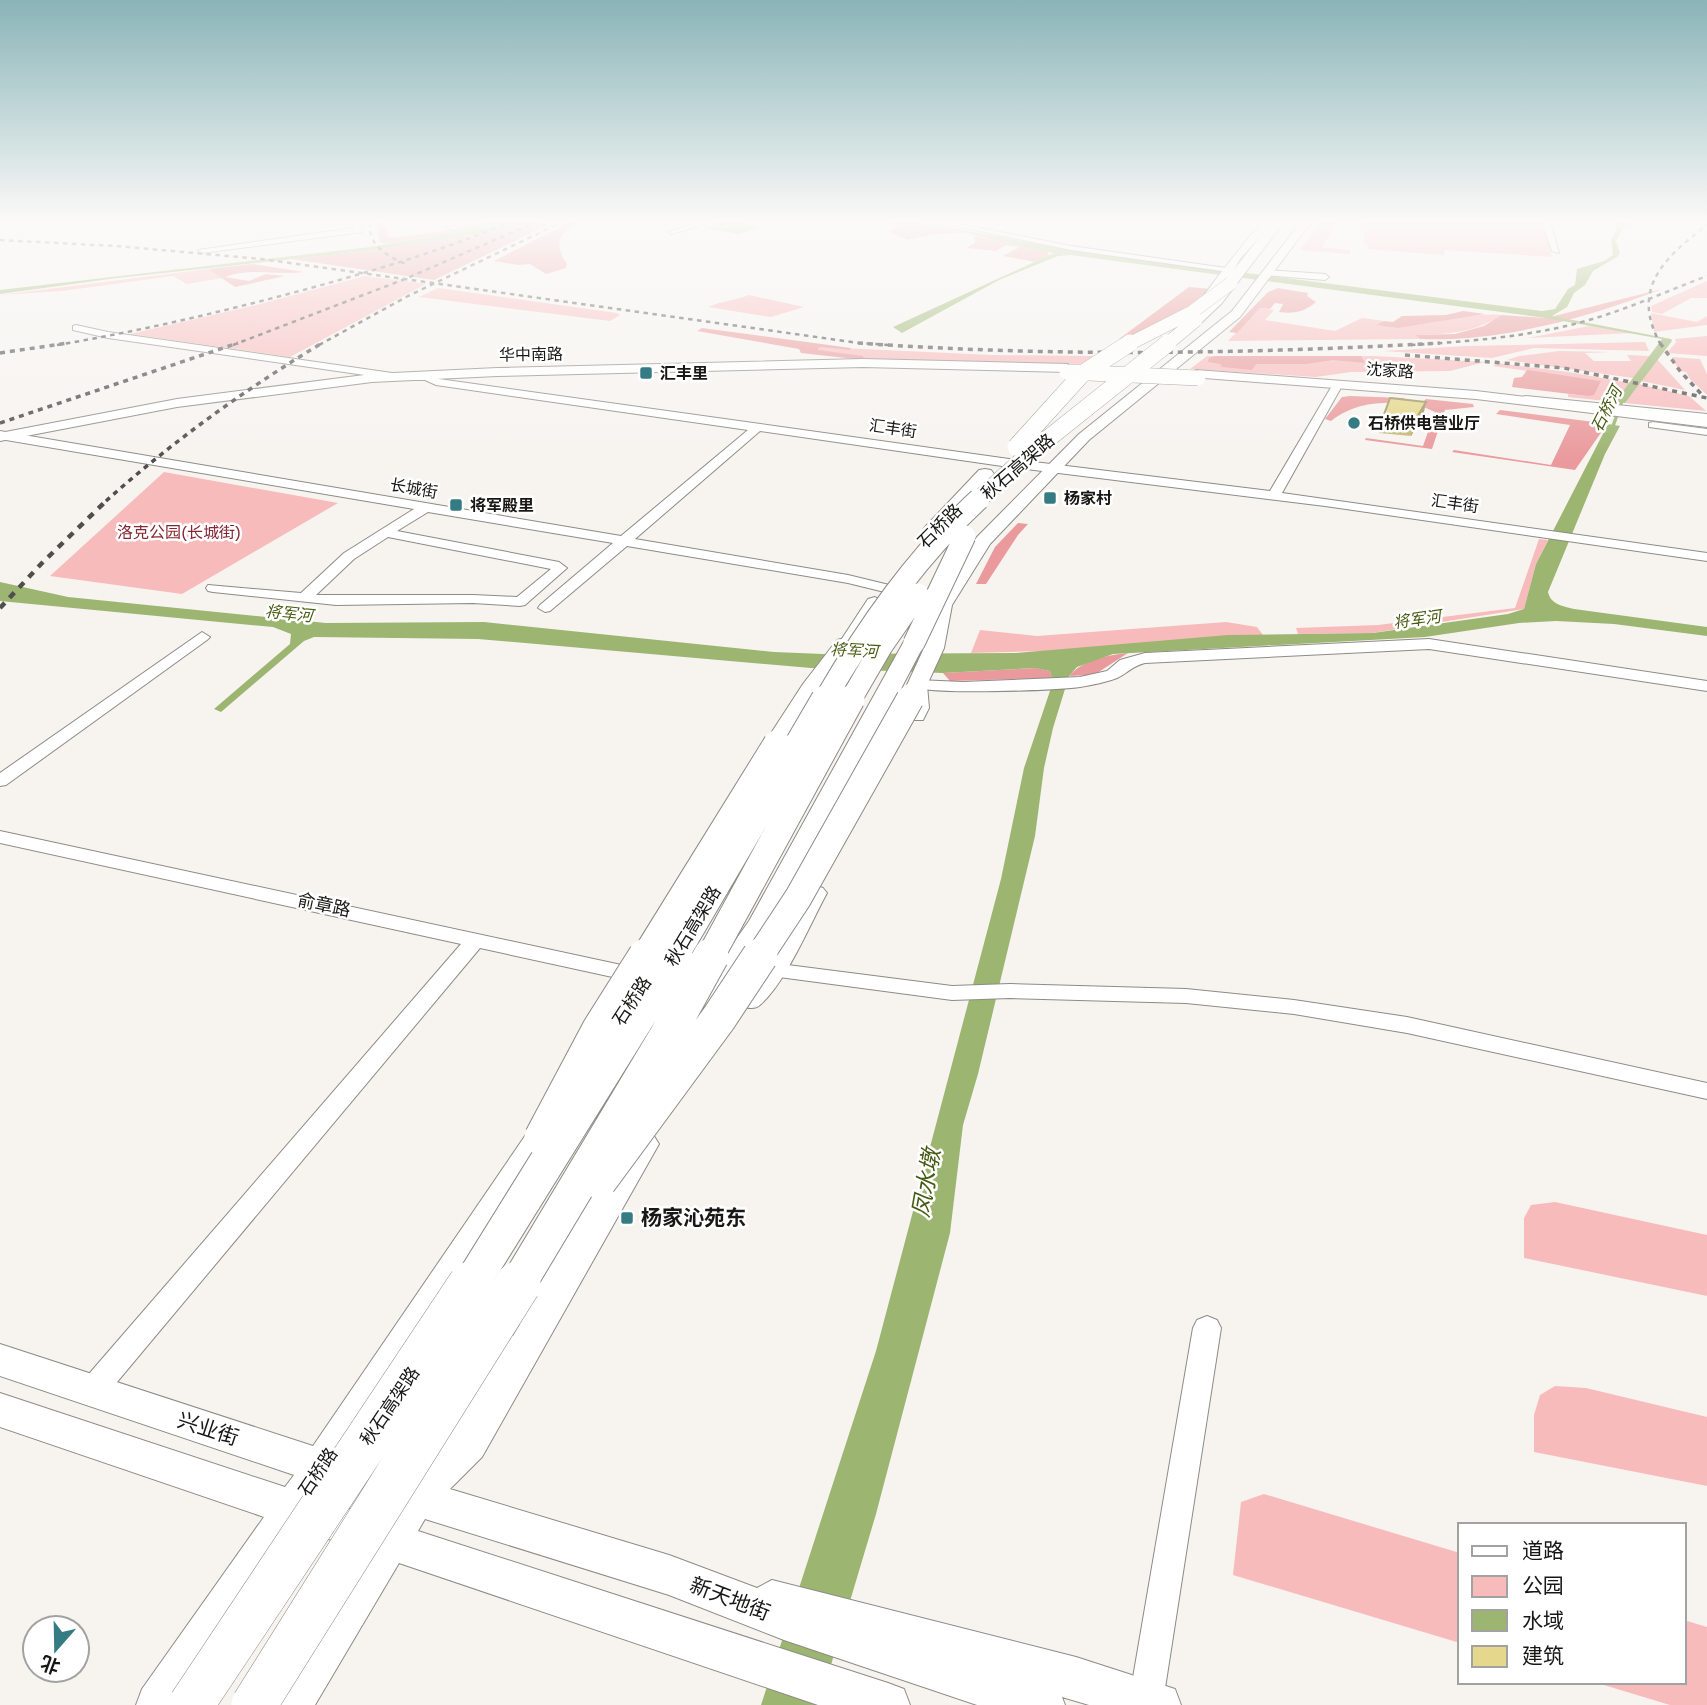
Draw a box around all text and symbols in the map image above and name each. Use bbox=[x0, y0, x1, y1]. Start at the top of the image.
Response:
street label: 华中南路 bbox=[499, 343, 563, 365]
street label: 沈家路 bbox=[1365, 358, 1415, 382]
place label: 汇丰里 bbox=[660, 363, 708, 383]
marker: 汇丰里 bbox=[638, 365, 654, 381]
water label: 石桥河 bbox=[1586, 380, 1627, 435]
place label: 石桥供电营业厅 bbox=[1368, 413, 1480, 433]
street label: 汇丰街 bbox=[868, 415, 918, 441]
marker: 石桥供电营业厅 bbox=[1346, 415, 1362, 431]
street label: 秋石高架路 bbox=[976, 428, 1059, 504]
street label: 长城街 bbox=[389, 474, 439, 502]
place label: 杨家村 bbox=[1064, 488, 1112, 508]
marker: 杨家村 bbox=[1042, 490, 1058, 506]
street label: 汇丰街 bbox=[1430, 490, 1480, 516]
place label: 将军殿里 bbox=[470, 495, 534, 515]
marker: 将军殿里 bbox=[448, 497, 464, 513]
street label: 石桥路 bbox=[912, 498, 966, 552]
park label: 洛克公园(长城街) bbox=[117, 522, 241, 542]
water label: 将军河 bbox=[264, 601, 317, 626]
water label: 将军河 bbox=[1392, 605, 1445, 632]
water label: 将军河 bbox=[830, 639, 881, 661]
street label: 秋石高架路 bbox=[660, 881, 725, 970]
street label: 俞章路 bbox=[296, 888, 353, 920]
street label: 石桥路 bbox=[607, 972, 655, 1029]
water label: 凤水墩 bbox=[905, 1143, 945, 1219]
place label: 杨家沁苑东 bbox=[641, 1204, 746, 1230]
marker: 杨家沁苑东 bbox=[619, 1210, 635, 1226]
street label: 秋石高架路 bbox=[355, 1362, 423, 1449]
street label: 兴业街 bbox=[174, 1406, 242, 1450]
street label: 石桥路 bbox=[293, 1443, 341, 1500]
legend bbox=[1458, 1523, 1686, 1684]
text: 道路 bbox=[1522, 1537, 1564, 1563]
street label: 新天地街 bbox=[686, 1571, 774, 1625]
text: 公园 bbox=[1522, 1572, 1564, 1598]
text: 水域 bbox=[1522, 1607, 1564, 1633]
north arrow bbox=[21, 1614, 91, 1684]
text: 建筑 bbox=[1522, 1642, 1564, 1668]
text: 北 bbox=[37, 1651, 63, 1680]

